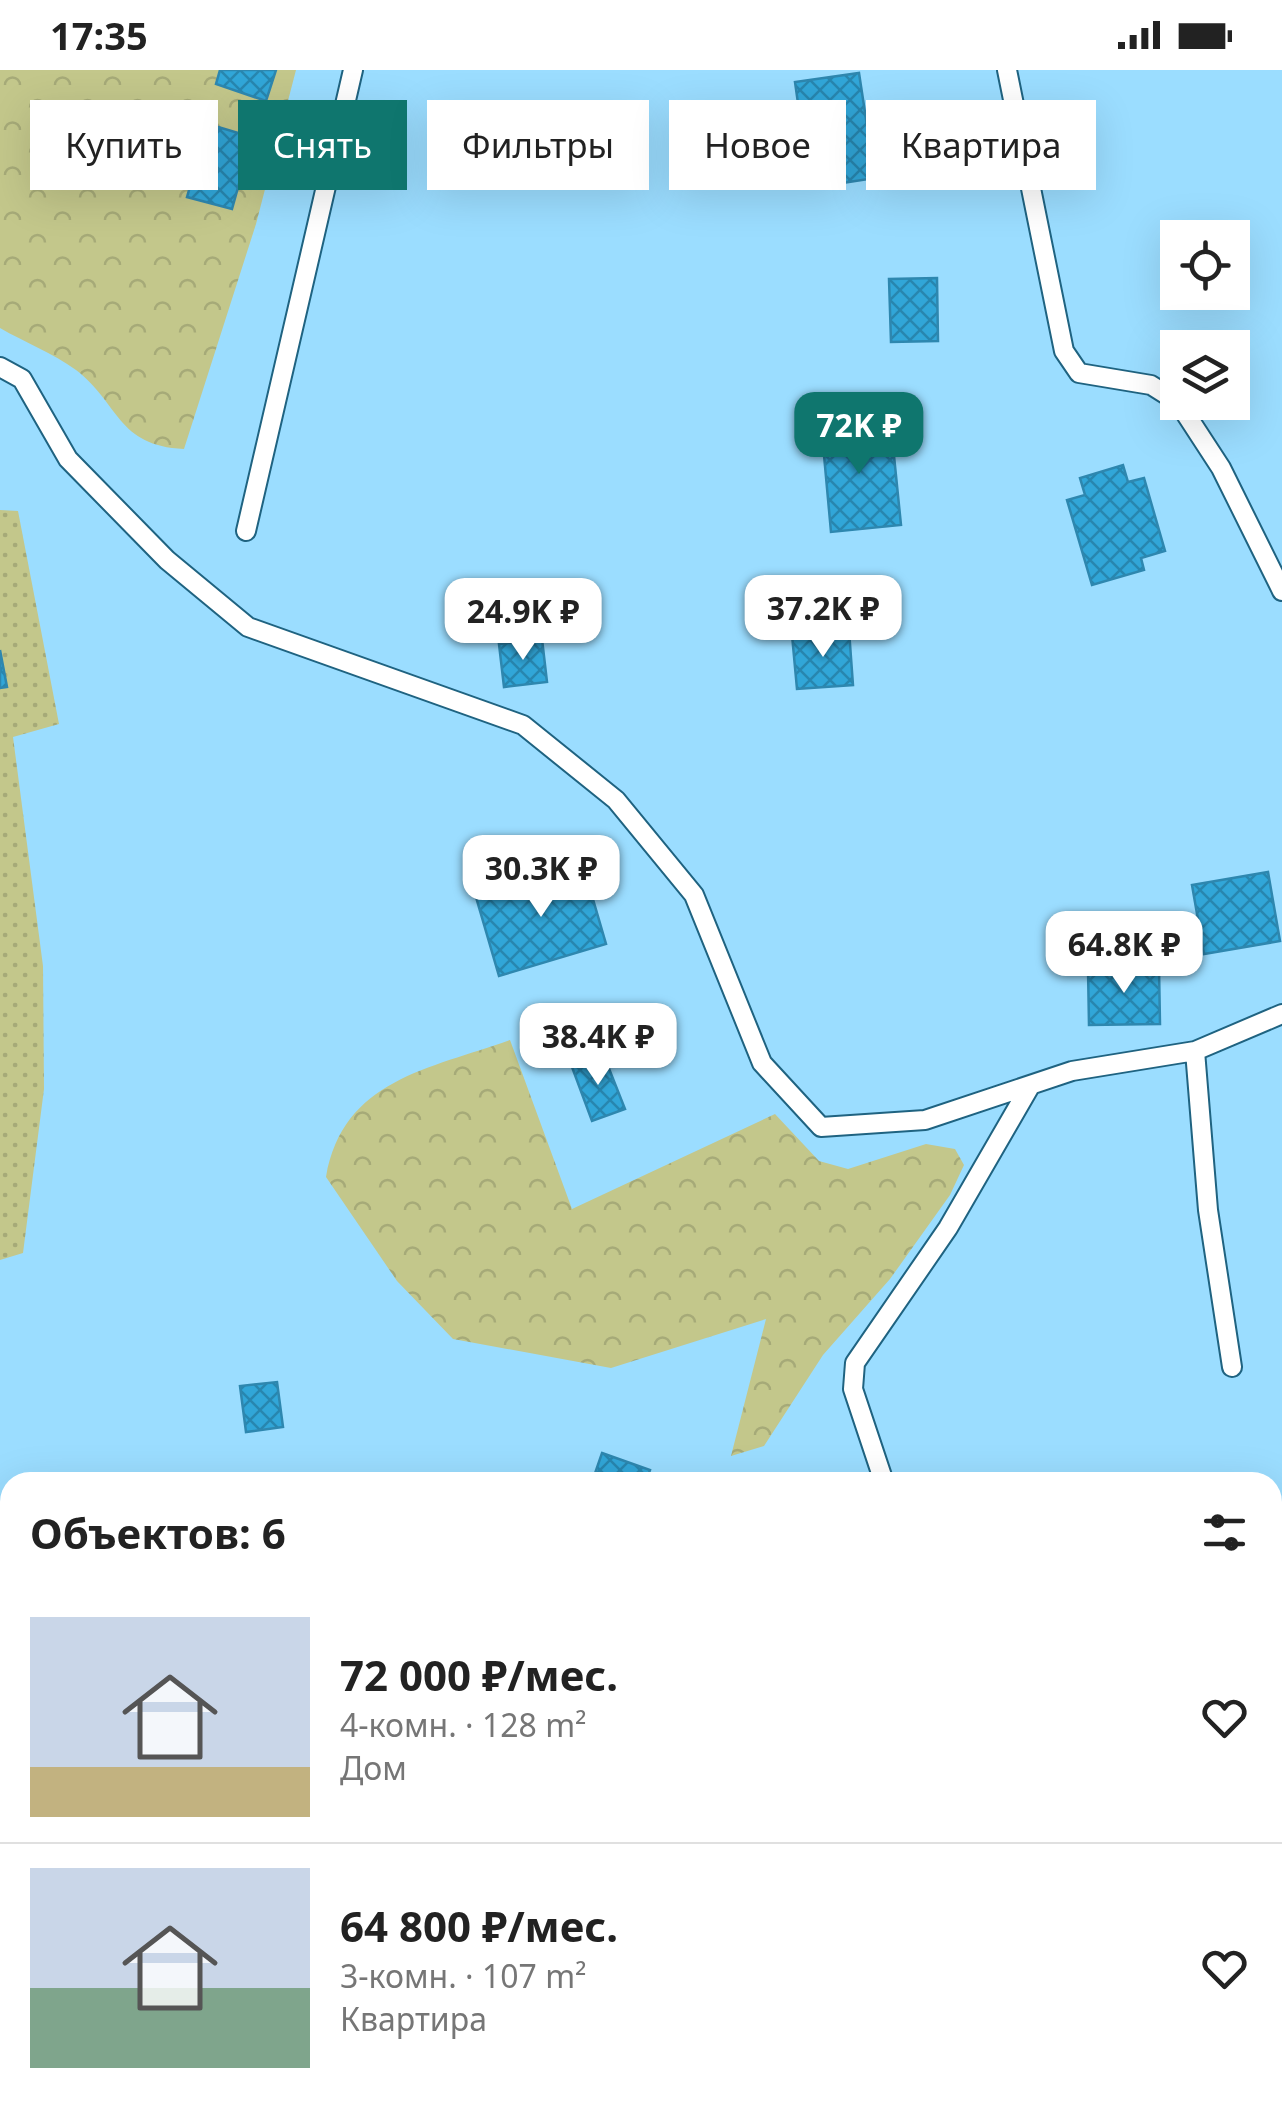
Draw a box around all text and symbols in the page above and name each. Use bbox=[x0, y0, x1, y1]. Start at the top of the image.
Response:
text: 17:35 bbox=[50, 9, 148, 61]
chip: Купить bbox=[30, 100, 218, 190]
chip: Снять bbox=[238, 100, 407, 190]
chip: Фильтры bbox=[427, 100, 649, 190]
chip: Новое bbox=[669, 100, 846, 190]
chip: Квартира bbox=[866, 100, 1096, 190]
map controls bbox=[1160, 220, 1250, 420]
button: locate bbox=[1160, 220, 1250, 310]
button: layers bbox=[1160, 330, 1250, 420]
pin: 72K ₽ bbox=[789, 392, 929, 477]
text: 72K ₽ bbox=[816, 403, 902, 446]
pin: 37.2K ₽ bbox=[731, 575, 915, 660]
pin: 24.9K ₽ bbox=[431, 578, 615, 663]
text: 37.2K ₽ bbox=[767, 586, 879, 629]
text: 24.9K ₽ bbox=[467, 589, 579, 632]
pin: 30.3K ₽ bbox=[449, 835, 633, 920]
text: 30.3K ₽ bbox=[485, 846, 597, 889]
pin: 64.8K ₽ bbox=[1032, 911, 1216, 996]
text: 64.8K ₽ bbox=[1068, 922, 1180, 965]
pin: 38.4K ₽ bbox=[506, 1003, 690, 1088]
text: 38.4K ₽ bbox=[542, 1014, 654, 1057]
text: Объектов: 6 bbox=[30, 1504, 286, 1561]
icon: filters bbox=[1197, 1505, 1252, 1560]
text: 72 000 ₽/мес. bbox=[340, 1646, 618, 1703]
icon: home bbox=[110, 1657, 230, 1777]
icon: heart bbox=[1197, 1690, 1252, 1745]
text: 4-комн. · 128 m² bbox=[340, 1703, 586, 1746]
text: Дом bbox=[340, 1746, 407, 1789]
text: 64 800 ₽/мес. bbox=[340, 1897, 618, 1954]
icon: home bbox=[110, 1908, 230, 2028]
icon: heart bbox=[1197, 1941, 1252, 1996]
text: 3-комн. · 107 m² bbox=[340, 1954, 586, 1997]
text: Квартира bbox=[340, 1997, 487, 2040]

